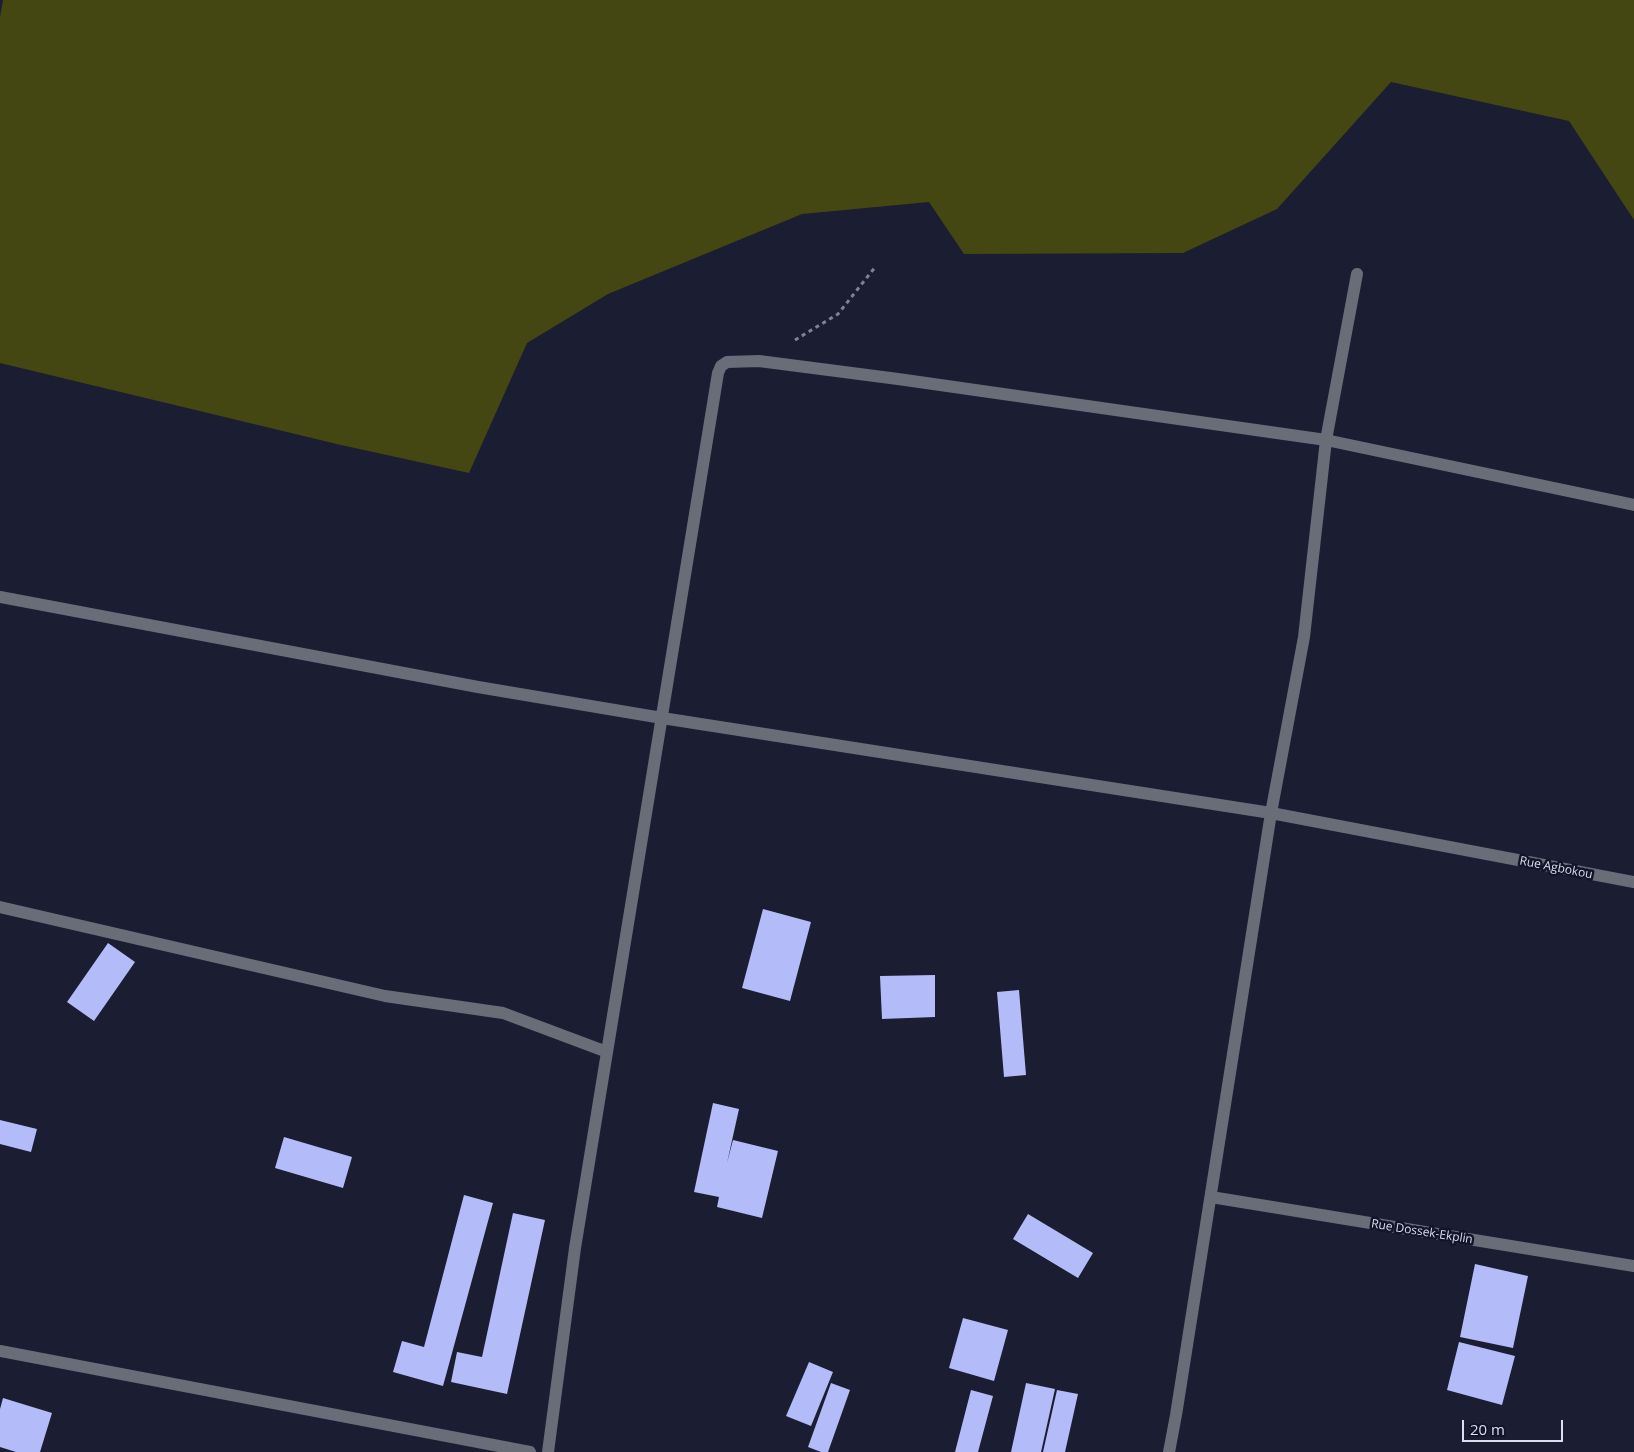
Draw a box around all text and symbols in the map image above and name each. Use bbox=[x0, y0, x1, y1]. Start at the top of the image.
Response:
street label: Rue Agbokou bbox=[1518, 854, 1594, 882]
street label: Rue Dossek-Ekplin bbox=[1370, 1217, 1474, 1247]
scale bar bbox=[1464, 1410, 1565, 1442]
text: 20 m bbox=[1470, 1419, 1505, 1439]

